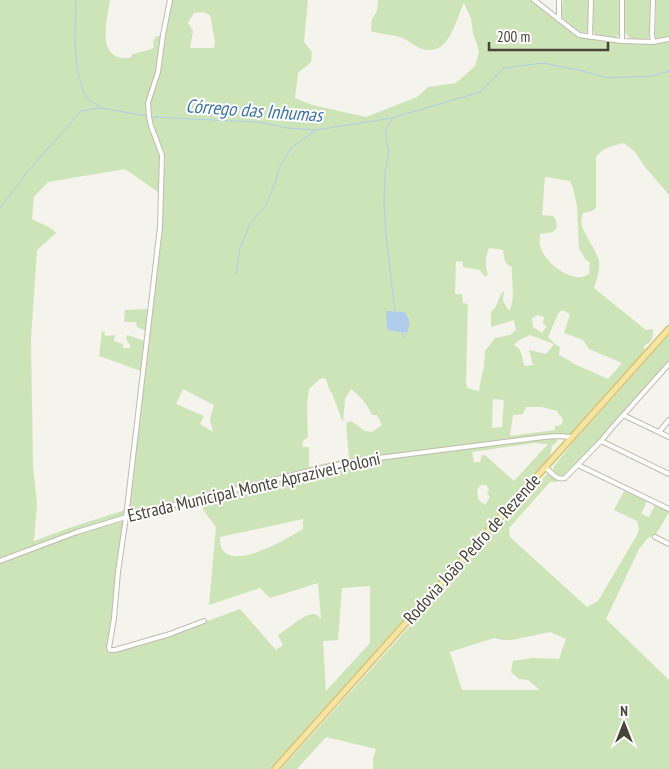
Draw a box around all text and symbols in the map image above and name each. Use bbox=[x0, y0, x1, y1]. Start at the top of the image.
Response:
scale bar bbox=[489, 20, 608, 52]
text: 200 m bbox=[497, 27, 530, 46]
water label: Córrego das Inhumas bbox=[185, 93, 325, 127]
street label: Estrada Municipal Monte Aprazível-Poloni bbox=[125, 446, 383, 527]
street label: Rodovia João Pedro de Rezende bbox=[398, 469, 545, 629]
north arrow bbox=[599, 699, 649, 749]
text: N bbox=[620, 702, 628, 720]

